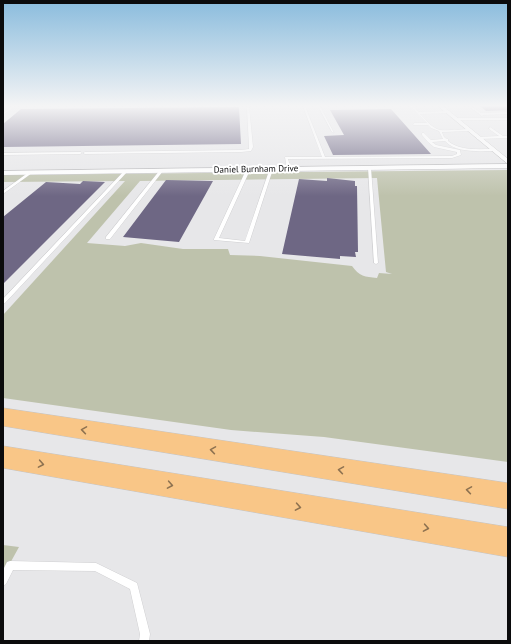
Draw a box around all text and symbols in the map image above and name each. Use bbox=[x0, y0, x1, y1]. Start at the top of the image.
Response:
street label: Daniel Burnham Drive bbox=[214, 162, 299, 175]
one-way arrow bbox=[81, 426, 87, 435]
one-way arrow bbox=[209, 446, 216, 455]
one-way arrow bbox=[38, 459, 45, 468]
one-way arrow bbox=[338, 466, 344, 475]
one-way arrow bbox=[167, 480, 173, 489]
one-way arrow bbox=[466, 486, 473, 495]
one-way arrow bbox=[295, 502, 301, 511]
one-way arrow bbox=[423, 523, 429, 532]

